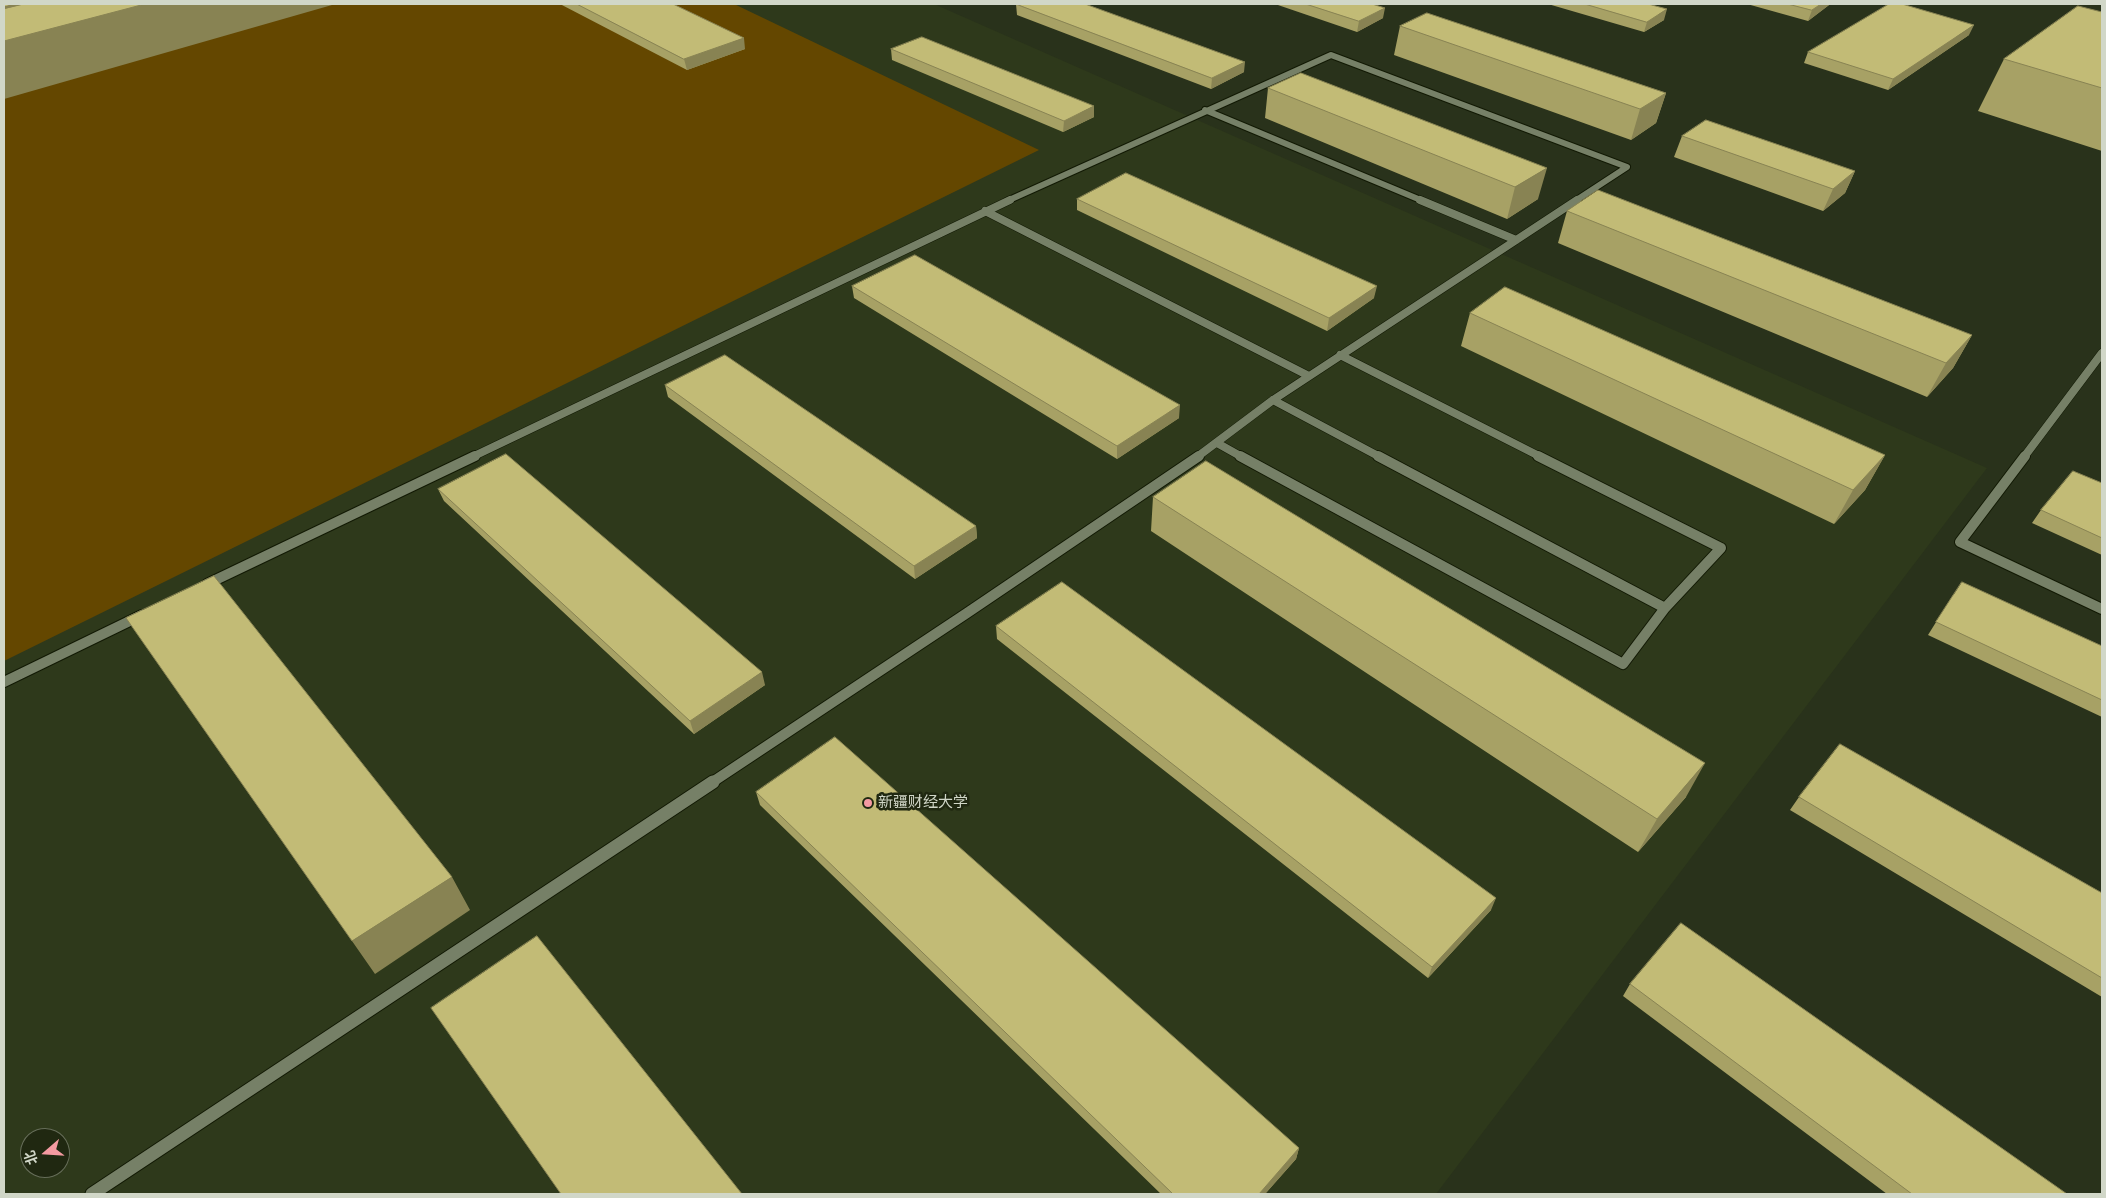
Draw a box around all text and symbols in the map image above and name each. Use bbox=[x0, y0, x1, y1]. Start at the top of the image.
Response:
place label: 新疆财经大学 bbox=[878, 794, 968, 812]
marker: 新疆财经大学 bbox=[862, 797, 874, 809]
north arrow bbox=[20, 1128, 70, 1178]
text: 北 bbox=[21, 1148, 42, 1167]

